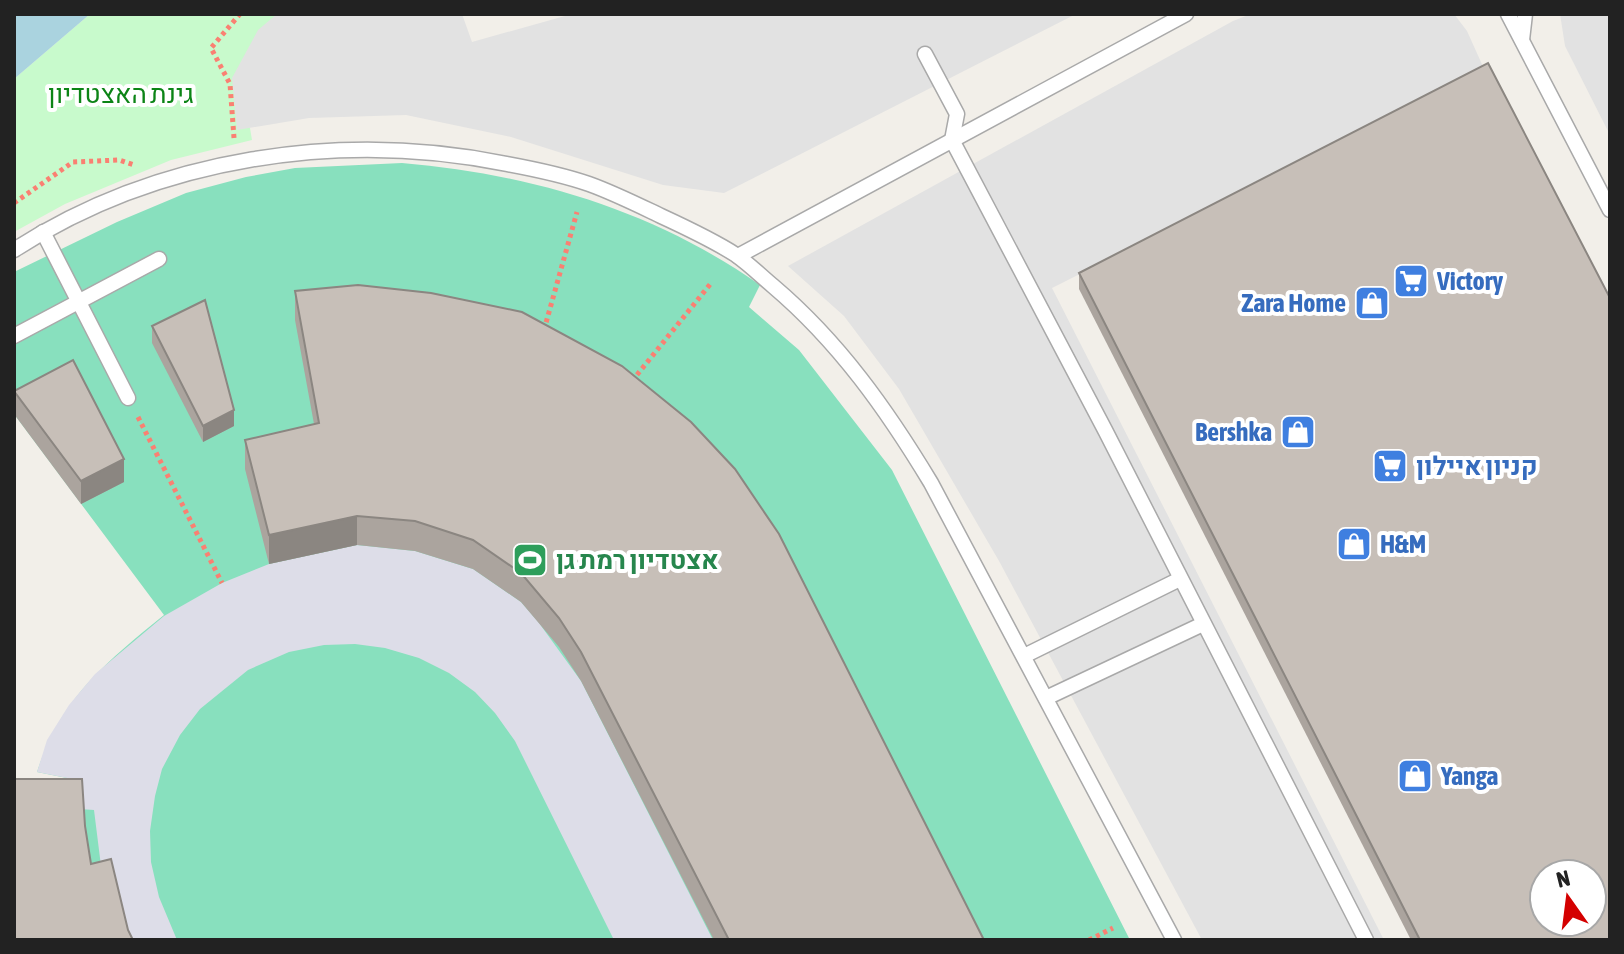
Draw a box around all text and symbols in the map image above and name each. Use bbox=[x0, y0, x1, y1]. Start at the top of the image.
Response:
park label: גינת האצטדיון bbox=[48, 79, 194, 109]
supermarket icon: Victory bbox=[1392, 262, 1430, 300]
place label: Victory bbox=[1436, 266, 1503, 296]
shop icon: Zara Home bbox=[1353, 284, 1391, 322]
place label: Zara Home bbox=[1242, 288, 1346, 318]
shop icon: Bershka bbox=[1279, 413, 1317, 451]
place label: Bershka bbox=[1195, 417, 1272, 447]
supermarket icon: קניון איילון bbox=[1371, 447, 1409, 485]
place label: קניון איילון bbox=[1416, 451, 1538, 481]
shop icon: H&M bbox=[1335, 525, 1373, 563]
place label: H&M bbox=[1380, 529, 1426, 559]
sports icon: אצטדיון רמת גן bbox=[511, 541, 549, 579]
place label: אצטדיון רמת גן bbox=[556, 545, 719, 575]
shop icon: Yanga bbox=[1396, 757, 1434, 795]
place label: Yanga bbox=[1440, 761, 1498, 791]
north arrow bbox=[1528, 858, 1608, 938]
text: N bbox=[1554, 864, 1573, 893]

